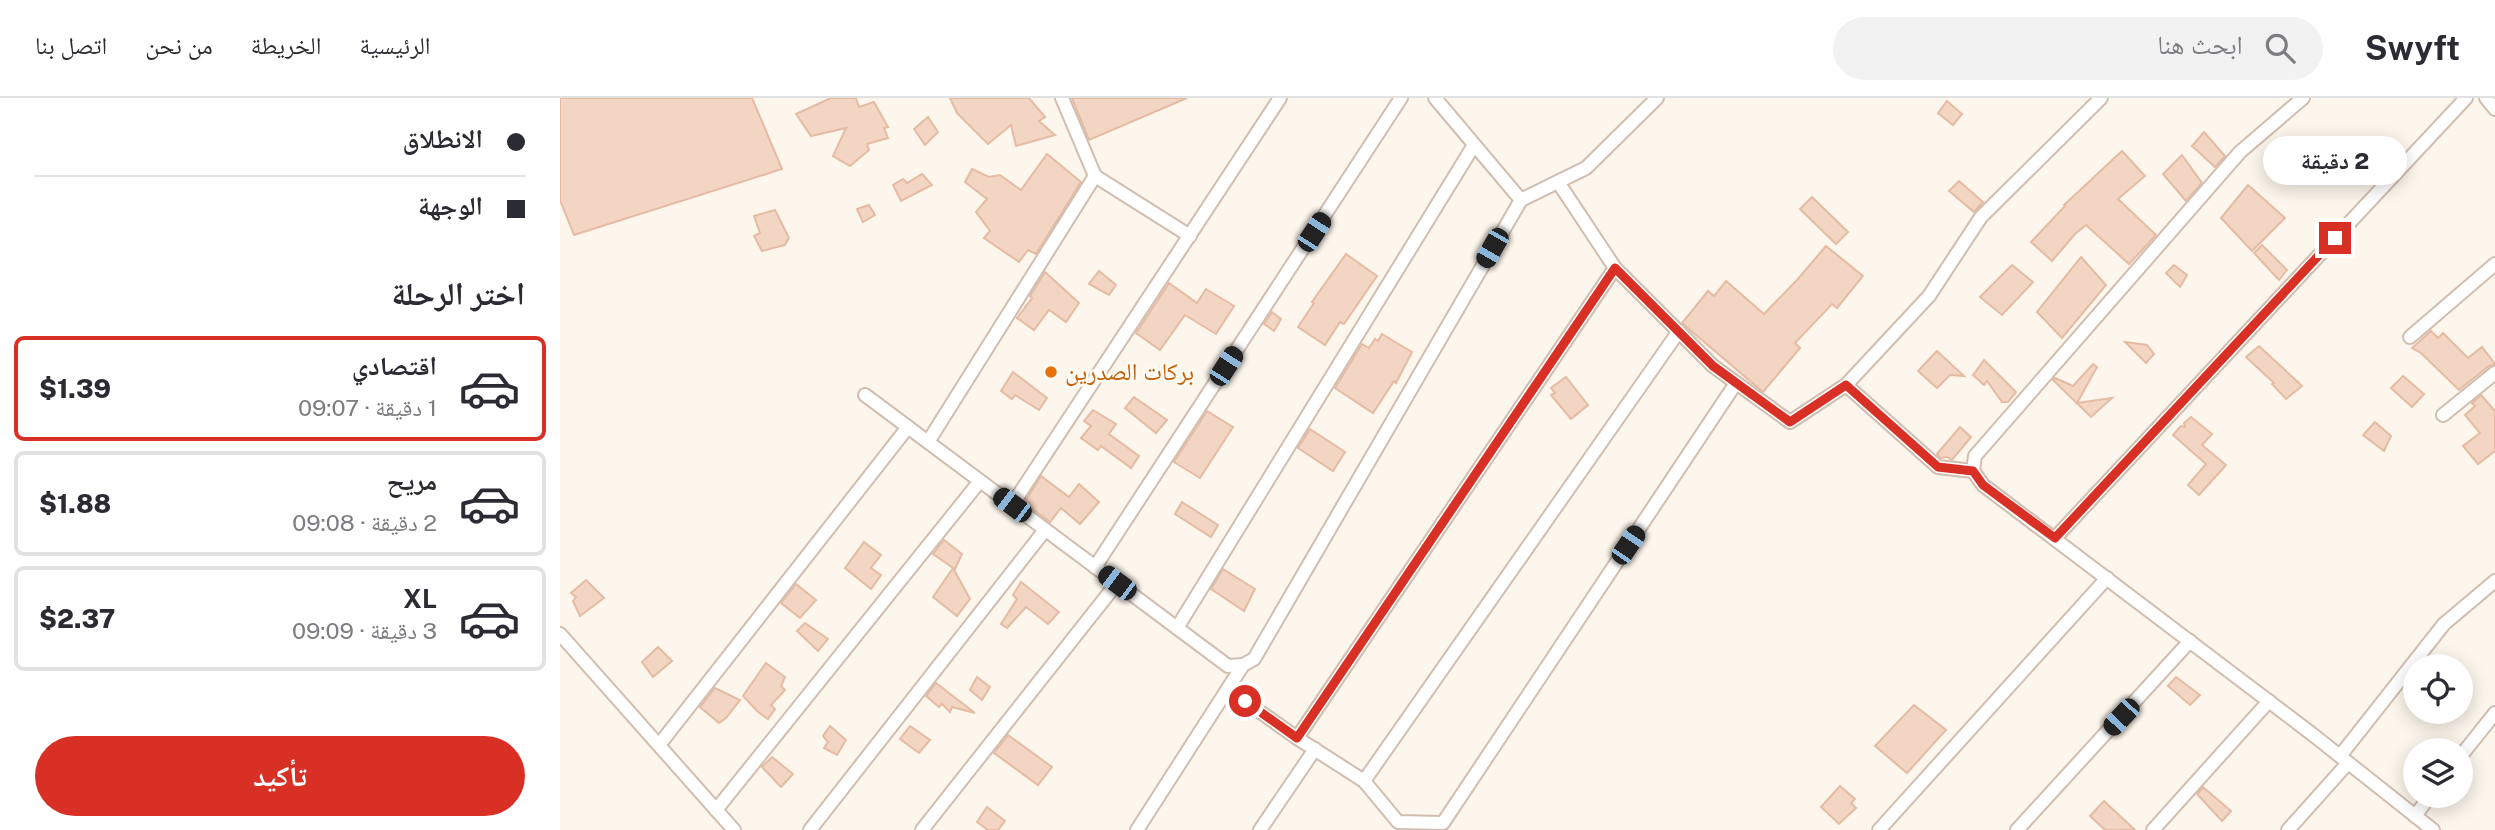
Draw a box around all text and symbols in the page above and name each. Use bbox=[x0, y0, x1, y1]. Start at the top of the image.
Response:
search box bbox=[1833, 17, 2323, 80]
text: ابحث هنا bbox=[2157, 29, 2243, 60]
icon: search bbox=[2261, 29, 2299, 67]
text: Swyft bbox=[2365, 29, 2460, 67]
text: اتصل بنا bbox=[35, 31, 107, 59]
text: من نحن bbox=[145, 31, 213, 59]
text: الخريطة bbox=[251, 31, 321, 59]
text: الرئيسية bbox=[359, 31, 431, 59]
text: الانطلاق bbox=[403, 123, 483, 154]
callout: 2 دقيقة bbox=[2263, 136, 2407, 186]
text: 2 دقيقة bbox=[2301, 147, 2369, 174]
text: الوجهة bbox=[418, 190, 483, 221]
car bbox=[1294, 209, 1335, 255]
route end bbox=[2319, 222, 2351, 254]
car bbox=[1473, 225, 1512, 271]
text: اختر الرحلة bbox=[392, 275, 525, 312]
car bbox=[1206, 343, 1247, 389]
text: اقتصادي bbox=[352, 350, 437, 381]
icon: car bbox=[458, 357, 521, 420]
place label: بركات الصدرين bbox=[1065, 357, 1194, 386]
marker: بركات الصدرين bbox=[1043, 364, 1059, 380]
text: $1.39 bbox=[39, 373, 111, 404]
text: 1 دقيقة · 09:07 bbox=[298, 394, 437, 421]
text: مريح bbox=[387, 465, 437, 496]
icon: car bbox=[458, 472, 521, 535]
car bbox=[989, 484, 1036, 526]
text: $1.88 bbox=[39, 488, 111, 519]
text: 2 دقيقة · 09:08 bbox=[292, 509, 437, 536]
car bbox=[1608, 522, 1649, 568]
car bbox=[1094, 562, 1141, 604]
text: XL bbox=[403, 583, 437, 614]
icon: car bbox=[458, 587, 521, 650]
text: $2.37 bbox=[39, 603, 115, 634]
text: 3 دقيقة · 09:09 bbox=[292, 617, 437, 644]
map controls bbox=[2403, 654, 2473, 808]
button: locate bbox=[2403, 654, 2473, 724]
route start bbox=[1229, 685, 1261, 717]
car bbox=[2099, 694, 2144, 740]
button: تأكيد bbox=[35, 736, 525, 816]
button: layers bbox=[2403, 738, 2473, 808]

